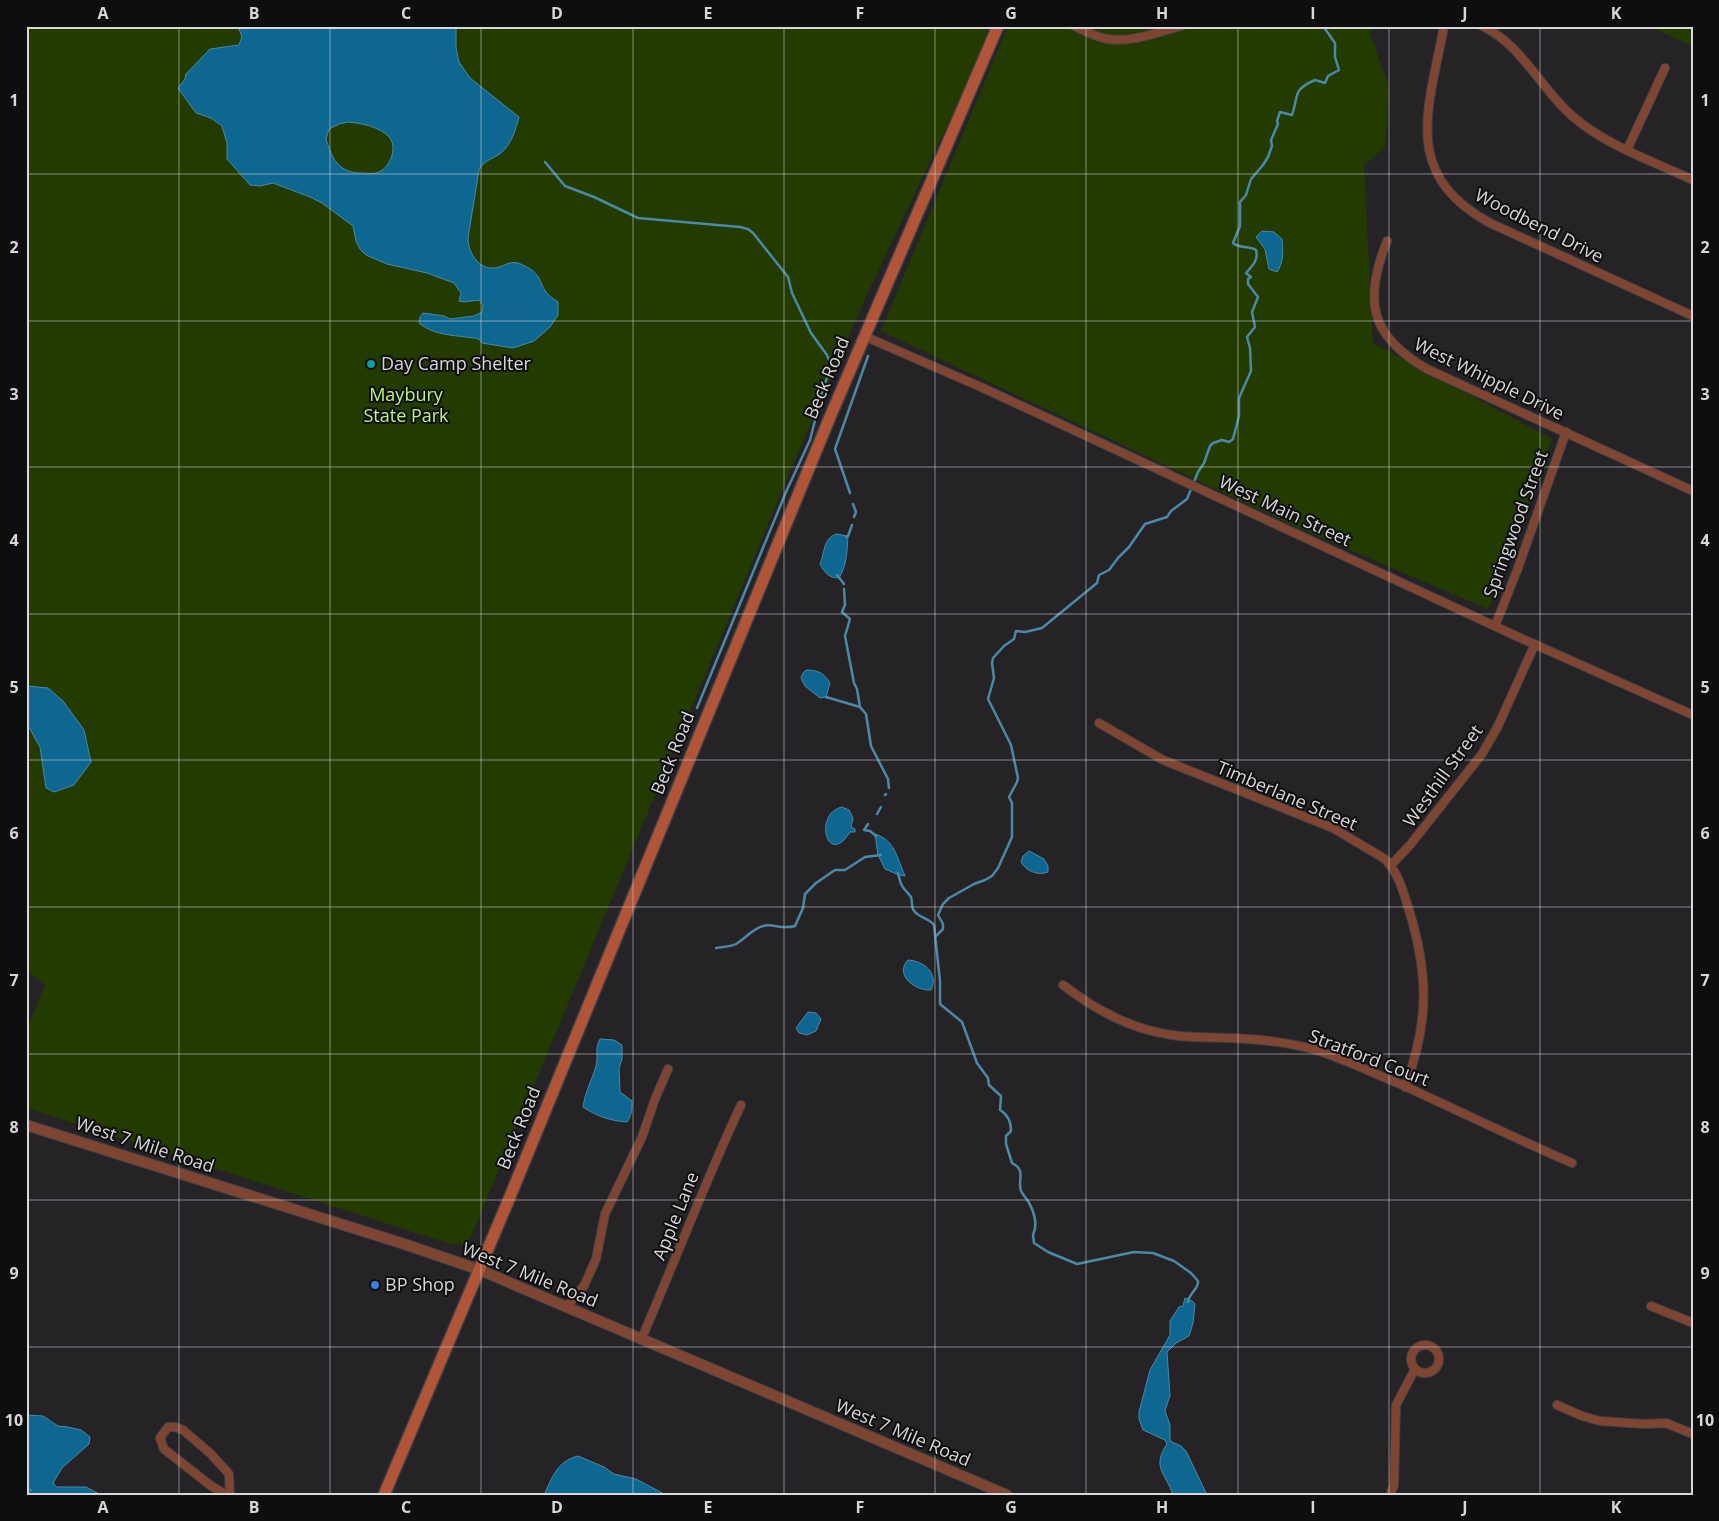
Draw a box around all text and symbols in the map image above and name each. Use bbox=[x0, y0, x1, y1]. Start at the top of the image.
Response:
text: A bbox=[97, 2, 109, 24]
text: B bbox=[249, 2, 259, 24]
text: C bbox=[401, 2, 411, 24]
text: D bbox=[551, 2, 563, 24]
text: E bbox=[704, 2, 713, 24]
text: F bbox=[856, 2, 864, 24]
text: G bbox=[1005, 2, 1017, 24]
text: H bbox=[1156, 2, 1168, 24]
text: I bbox=[1310, 2, 1316, 24]
text: J bbox=[1460, 2, 1468, 24]
text: K bbox=[1611, 2, 1622, 24]
text: 1 bbox=[9, 89, 19, 111]
text: 1 bbox=[1700, 89, 1710, 111]
street label: Woodbend Drive bbox=[1471, 182, 1608, 268]
text: 2 bbox=[9, 236, 19, 258]
text: 2 bbox=[1700, 236, 1710, 258]
street label: West Whipple Drive bbox=[1410, 331, 1568, 425]
street label: Beck Road bbox=[798, 333, 854, 423]
place label: Day Camp Shelter bbox=[381, 351, 532, 375]
marker: Day Camp Shelter bbox=[365, 358, 377, 370]
park label: Maybury State Park bbox=[363, 382, 449, 427]
text: 3 bbox=[9, 383, 19, 405]
text: 3 bbox=[1700, 383, 1710, 405]
street label: Springwood Street bbox=[1477, 447, 1553, 601]
street label: West Main Street bbox=[1215, 469, 1355, 551]
text: 4 bbox=[9, 529, 19, 551]
text: 4 bbox=[1700, 529, 1710, 551]
text: 5 bbox=[9, 676, 19, 698]
text: 5 bbox=[1700, 676, 1710, 698]
street label: Beck Road bbox=[645, 708, 700, 798]
street label: Westhill Street bbox=[1397, 719, 1488, 832]
street label: Timberlane Street bbox=[1214, 755, 1361, 835]
text: 6 bbox=[9, 822, 19, 844]
text: 6 bbox=[1700, 822, 1710, 844]
text: 7 bbox=[9, 969, 19, 991]
text: 7 bbox=[1700, 969, 1710, 991]
street label: Stratford Court bbox=[1306, 1023, 1433, 1091]
street label: Beck Road bbox=[491, 1083, 546, 1173]
street label: West 7 Mile Road bbox=[73, 1110, 218, 1178]
text: 8 bbox=[9, 1116, 19, 1138]
text: 8 bbox=[1700, 1116, 1710, 1138]
street label: Apple Lane bbox=[646, 1168, 704, 1263]
street label: West 7 Mile Road bbox=[459, 1236, 602, 1312]
text: 9 bbox=[9, 1262, 19, 1284]
text: 9 bbox=[1700, 1262, 1710, 1284]
place label: BP Shop bbox=[385, 1272, 455, 1296]
marker: BP Shop bbox=[369, 1279, 381, 1291]
street label: West 7 Mile Road bbox=[832, 1393, 975, 1471]
text: 10 bbox=[5, 1409, 23, 1431]
text: 10 bbox=[1696, 1409, 1714, 1431]
text: A bbox=[97, 1496, 109, 1518]
text: B bbox=[249, 1496, 259, 1518]
text: C bbox=[401, 1496, 411, 1518]
text: D bbox=[551, 1496, 563, 1518]
text: E bbox=[704, 1496, 713, 1518]
text: F bbox=[856, 1496, 864, 1518]
text: G bbox=[1005, 1496, 1017, 1518]
text: H bbox=[1156, 1496, 1168, 1518]
text: I bbox=[1310, 1496, 1316, 1518]
text: J bbox=[1460, 1496, 1468, 1518]
text: K bbox=[1611, 1496, 1622, 1518]

